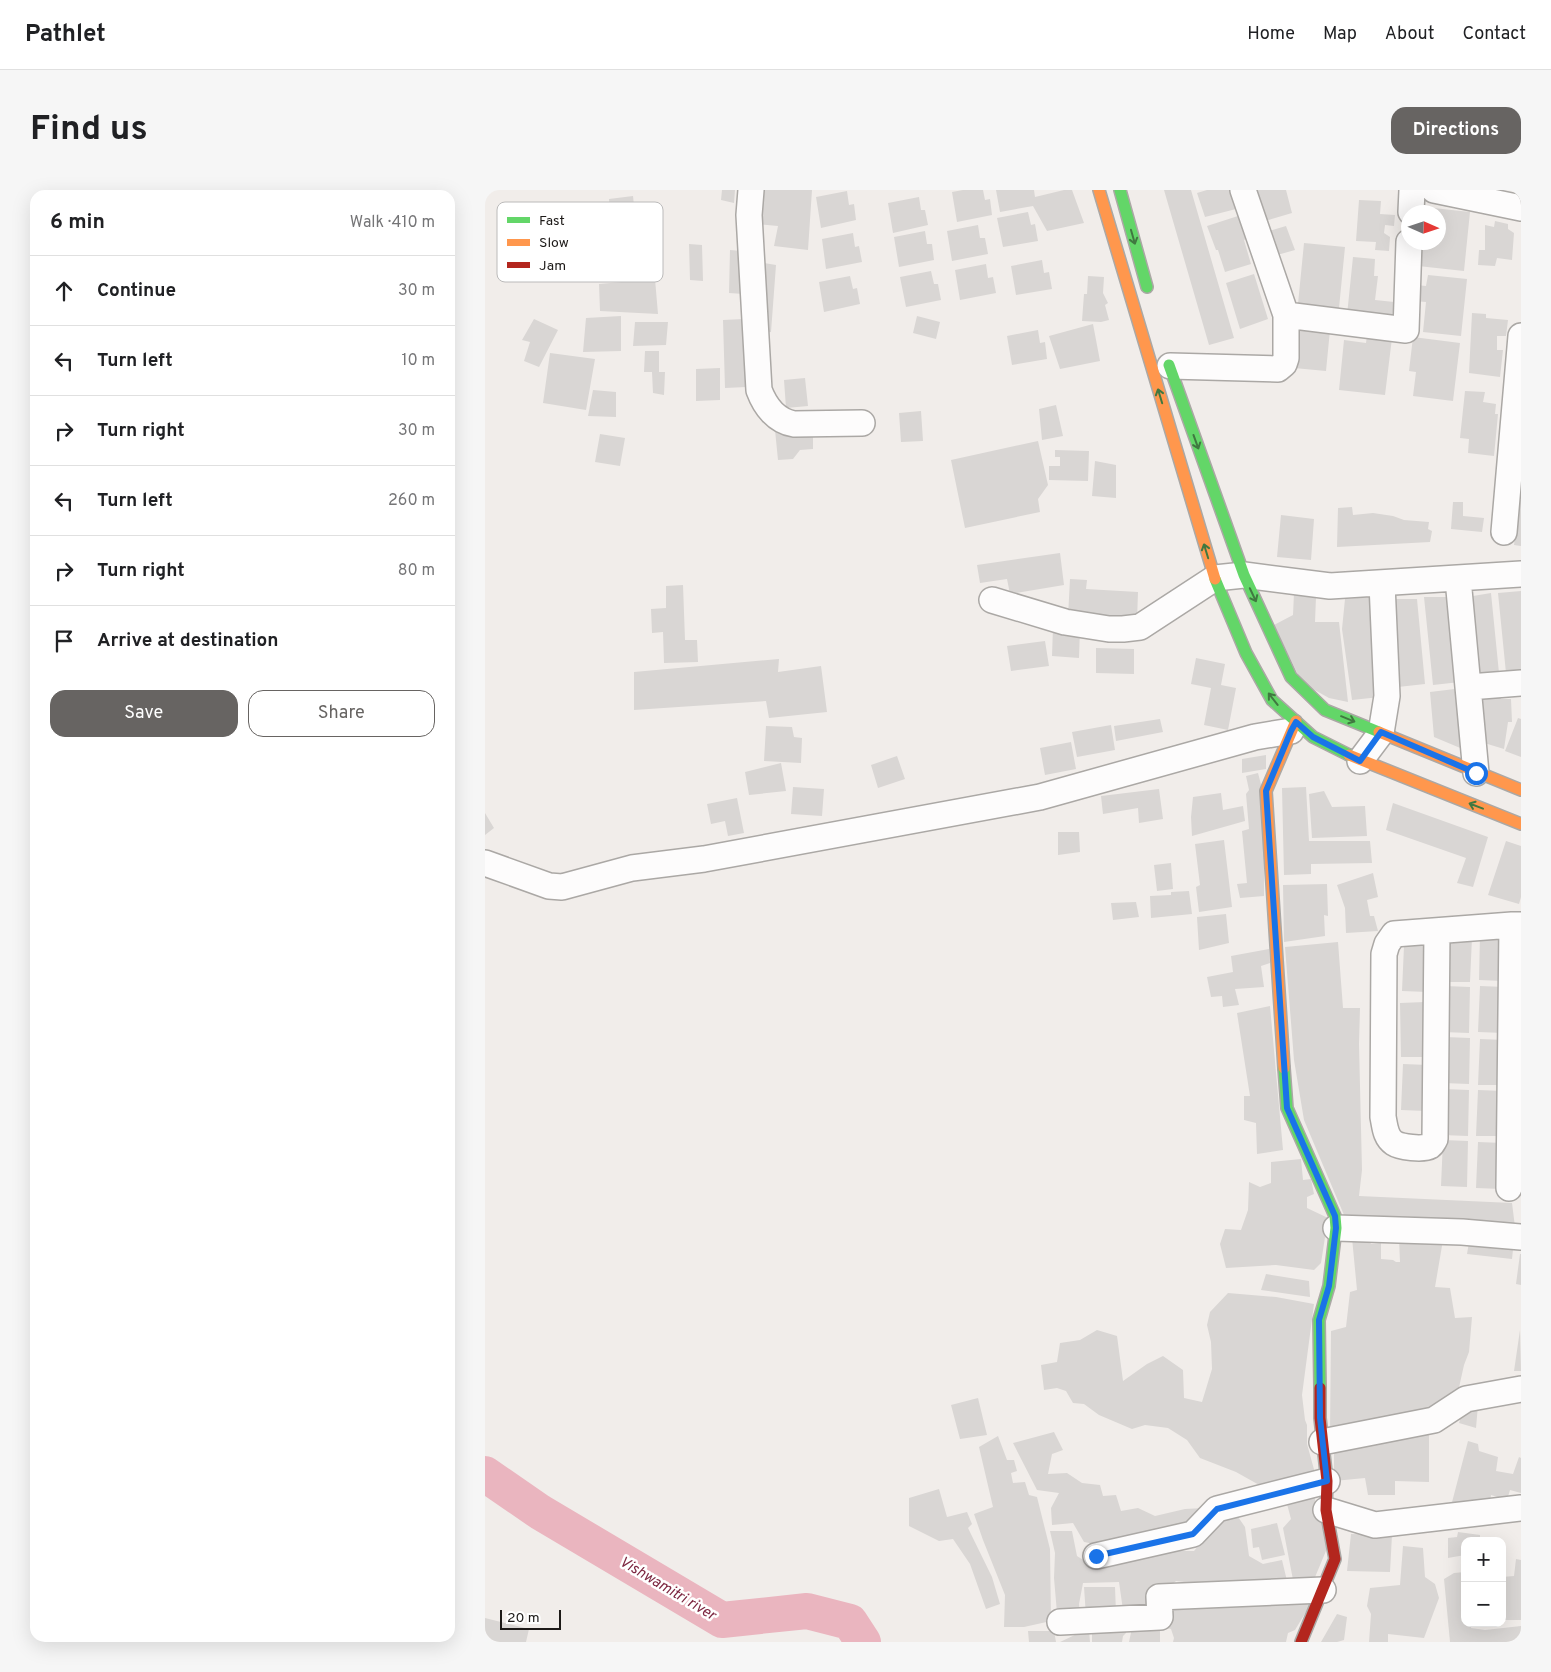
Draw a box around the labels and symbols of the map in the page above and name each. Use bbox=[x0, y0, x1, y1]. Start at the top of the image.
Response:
legend bbox=[497, 202, 663, 282]
north arrow bbox=[1401, 205, 1446, 250]
text: Fast bbox=[539, 213, 565, 230]
one-way arrow bbox=[1129, 228, 1138, 244]
text: Slow bbox=[539, 235, 569, 252]
text: Jam bbox=[539, 258, 566, 275]
one-way arrow bbox=[1155, 388, 1165, 404]
one-way arrow bbox=[1192, 434, 1202, 450]
one-way arrow bbox=[1201, 544, 1211, 560]
one-way arrow bbox=[1248, 587, 1258, 602]
one-way arrow bbox=[1268, 692, 1279, 705]
one-way arrow bbox=[1340, 716, 1355, 725]
route start bbox=[1465, 762, 1488, 785]
one-way arrow bbox=[1468, 801, 1484, 810]
route end bbox=[1085, 1545, 1108, 1568]
water label: Vishwamitri river bbox=[615, 1553, 720, 1626]
scale bar bbox=[500, 1607, 561, 1630]

